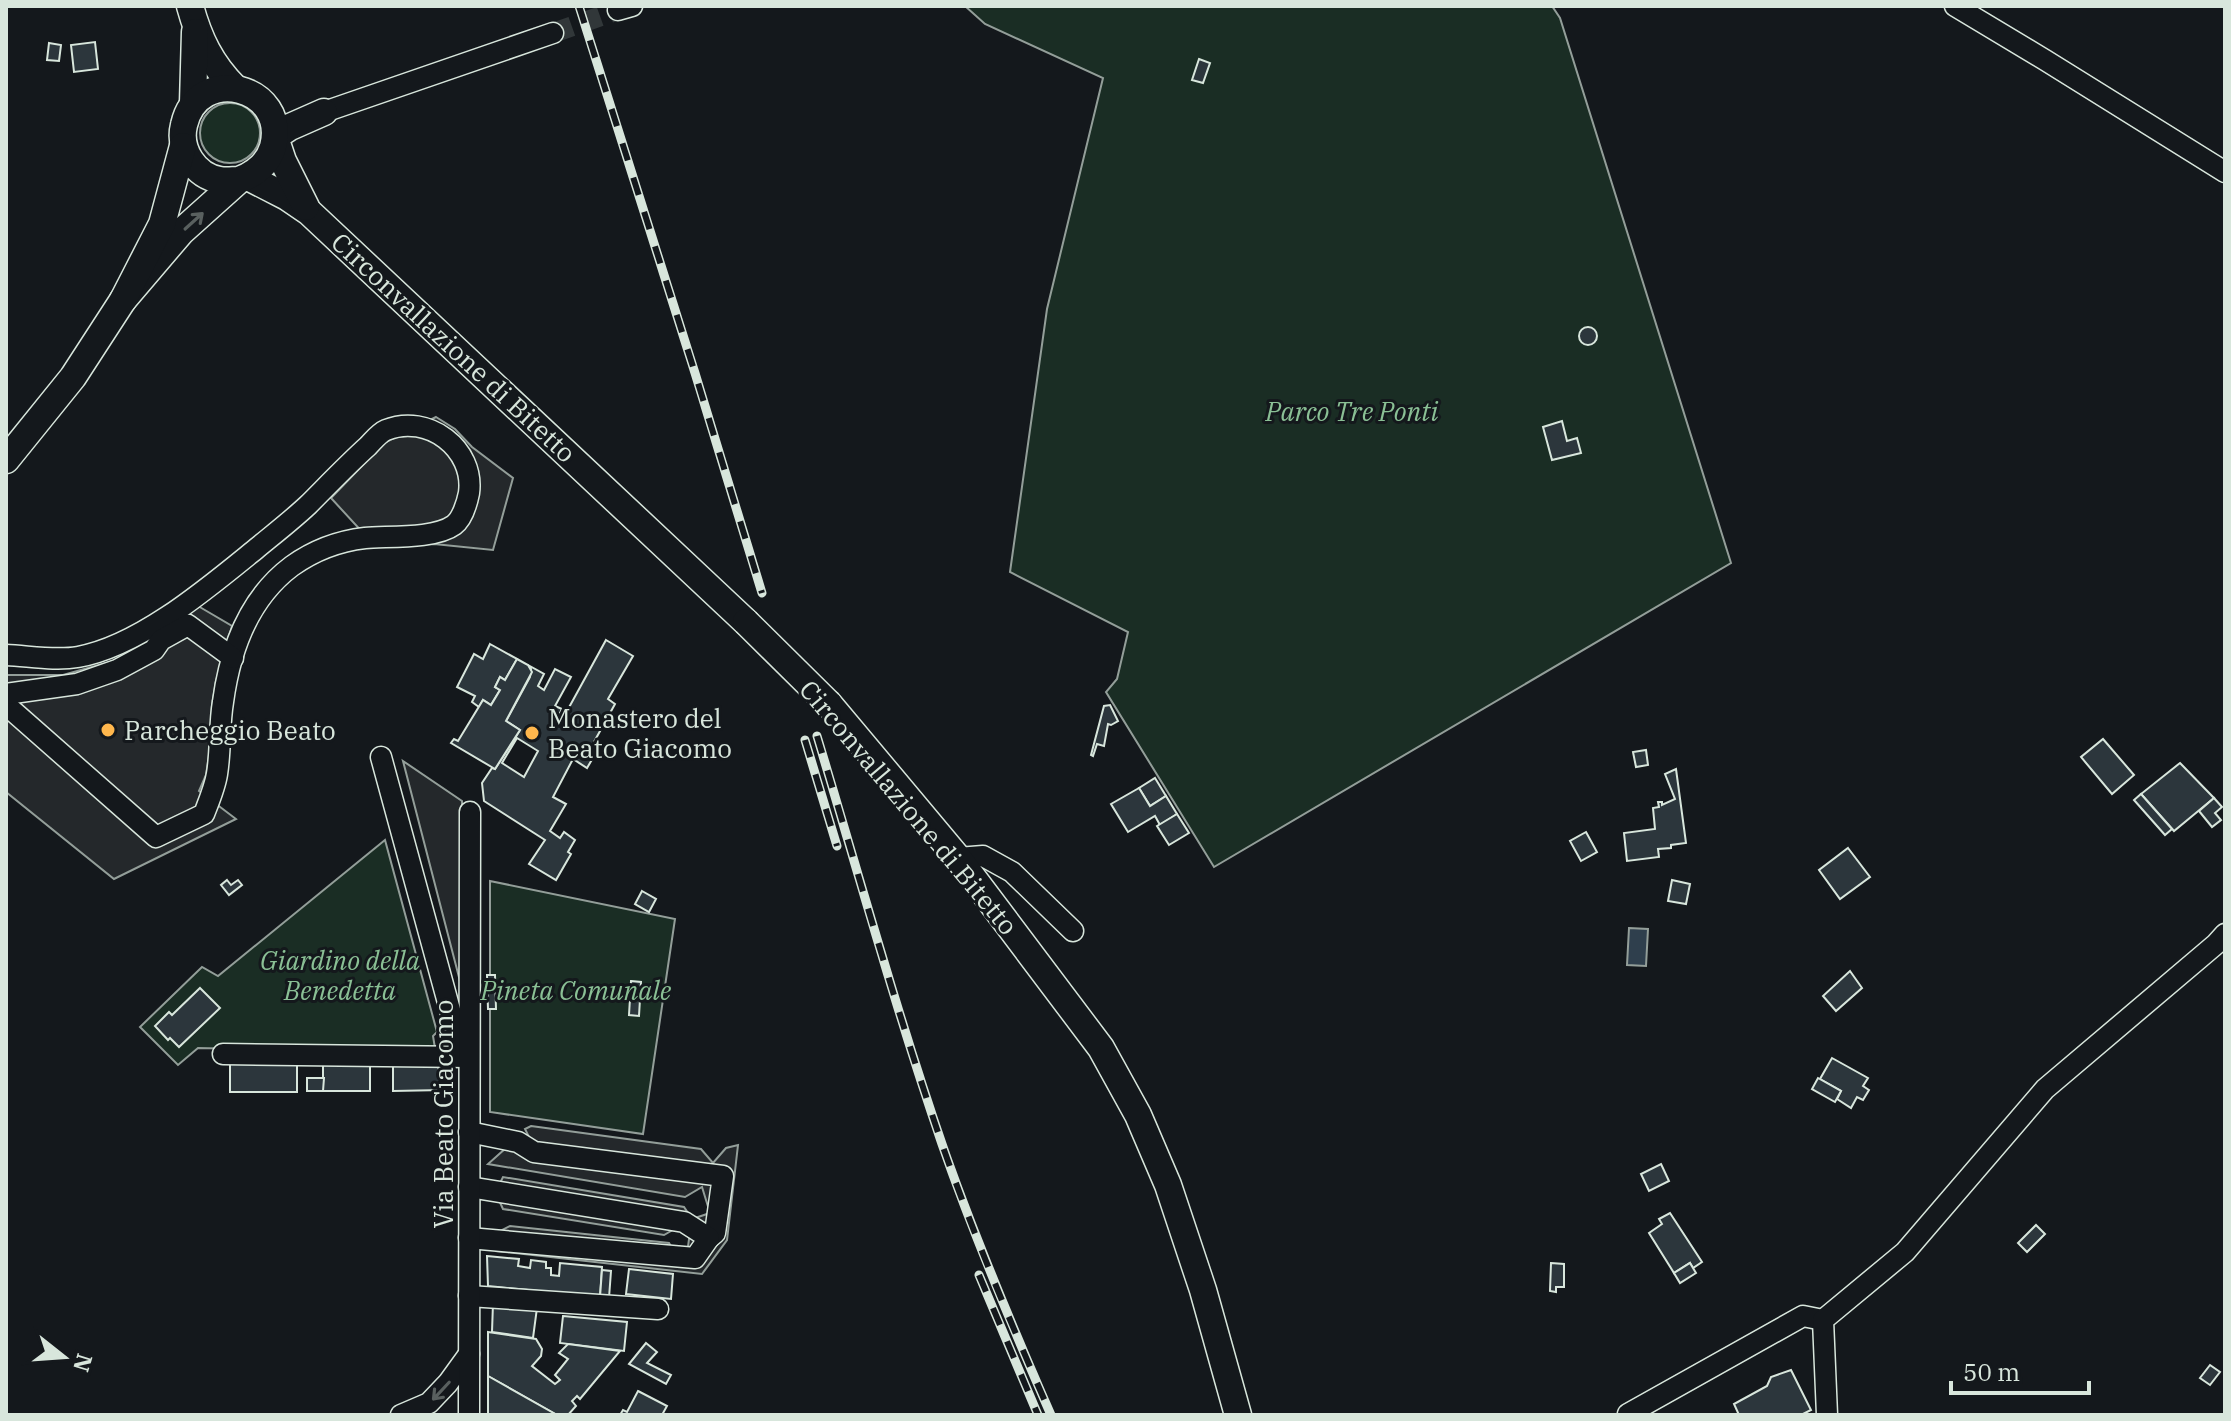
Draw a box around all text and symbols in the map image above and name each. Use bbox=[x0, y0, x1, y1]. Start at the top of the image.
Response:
one-way arrow bbox=[183, 212, 203, 230]
street label: Circonvallazione di Bitetto bbox=[325, 225, 583, 469]
park label: Parco Tre Ponti bbox=[1265, 394, 1439, 428]
street label: Circonvallazione di Bitetto bbox=[792, 673, 1026, 941]
place label: Monastero del Beato Giacomo bbox=[548, 701, 732, 765]
place label: Parcheggio Beato bbox=[124, 713, 336, 747]
marker: Parcheggio Beato bbox=[99, 721, 117, 739]
marker: Monastero del Beato Giacomo bbox=[523, 724, 541, 742]
park label: Giardino della Benedetta bbox=[260, 943, 420, 1007]
park label: Pineta Comunale bbox=[480, 973, 672, 1007]
street label: Via Beato Giacomo bbox=[426, 1000, 460, 1228]
north arrow bbox=[24, 1317, 104, 1397]
scale bar bbox=[1951, 1345, 2089, 1395]
text: N bbox=[67, 1350, 100, 1376]
text: 50 m bbox=[1963, 1356, 2020, 1388]
one-way arrow bbox=[431, 1381, 450, 1401]

